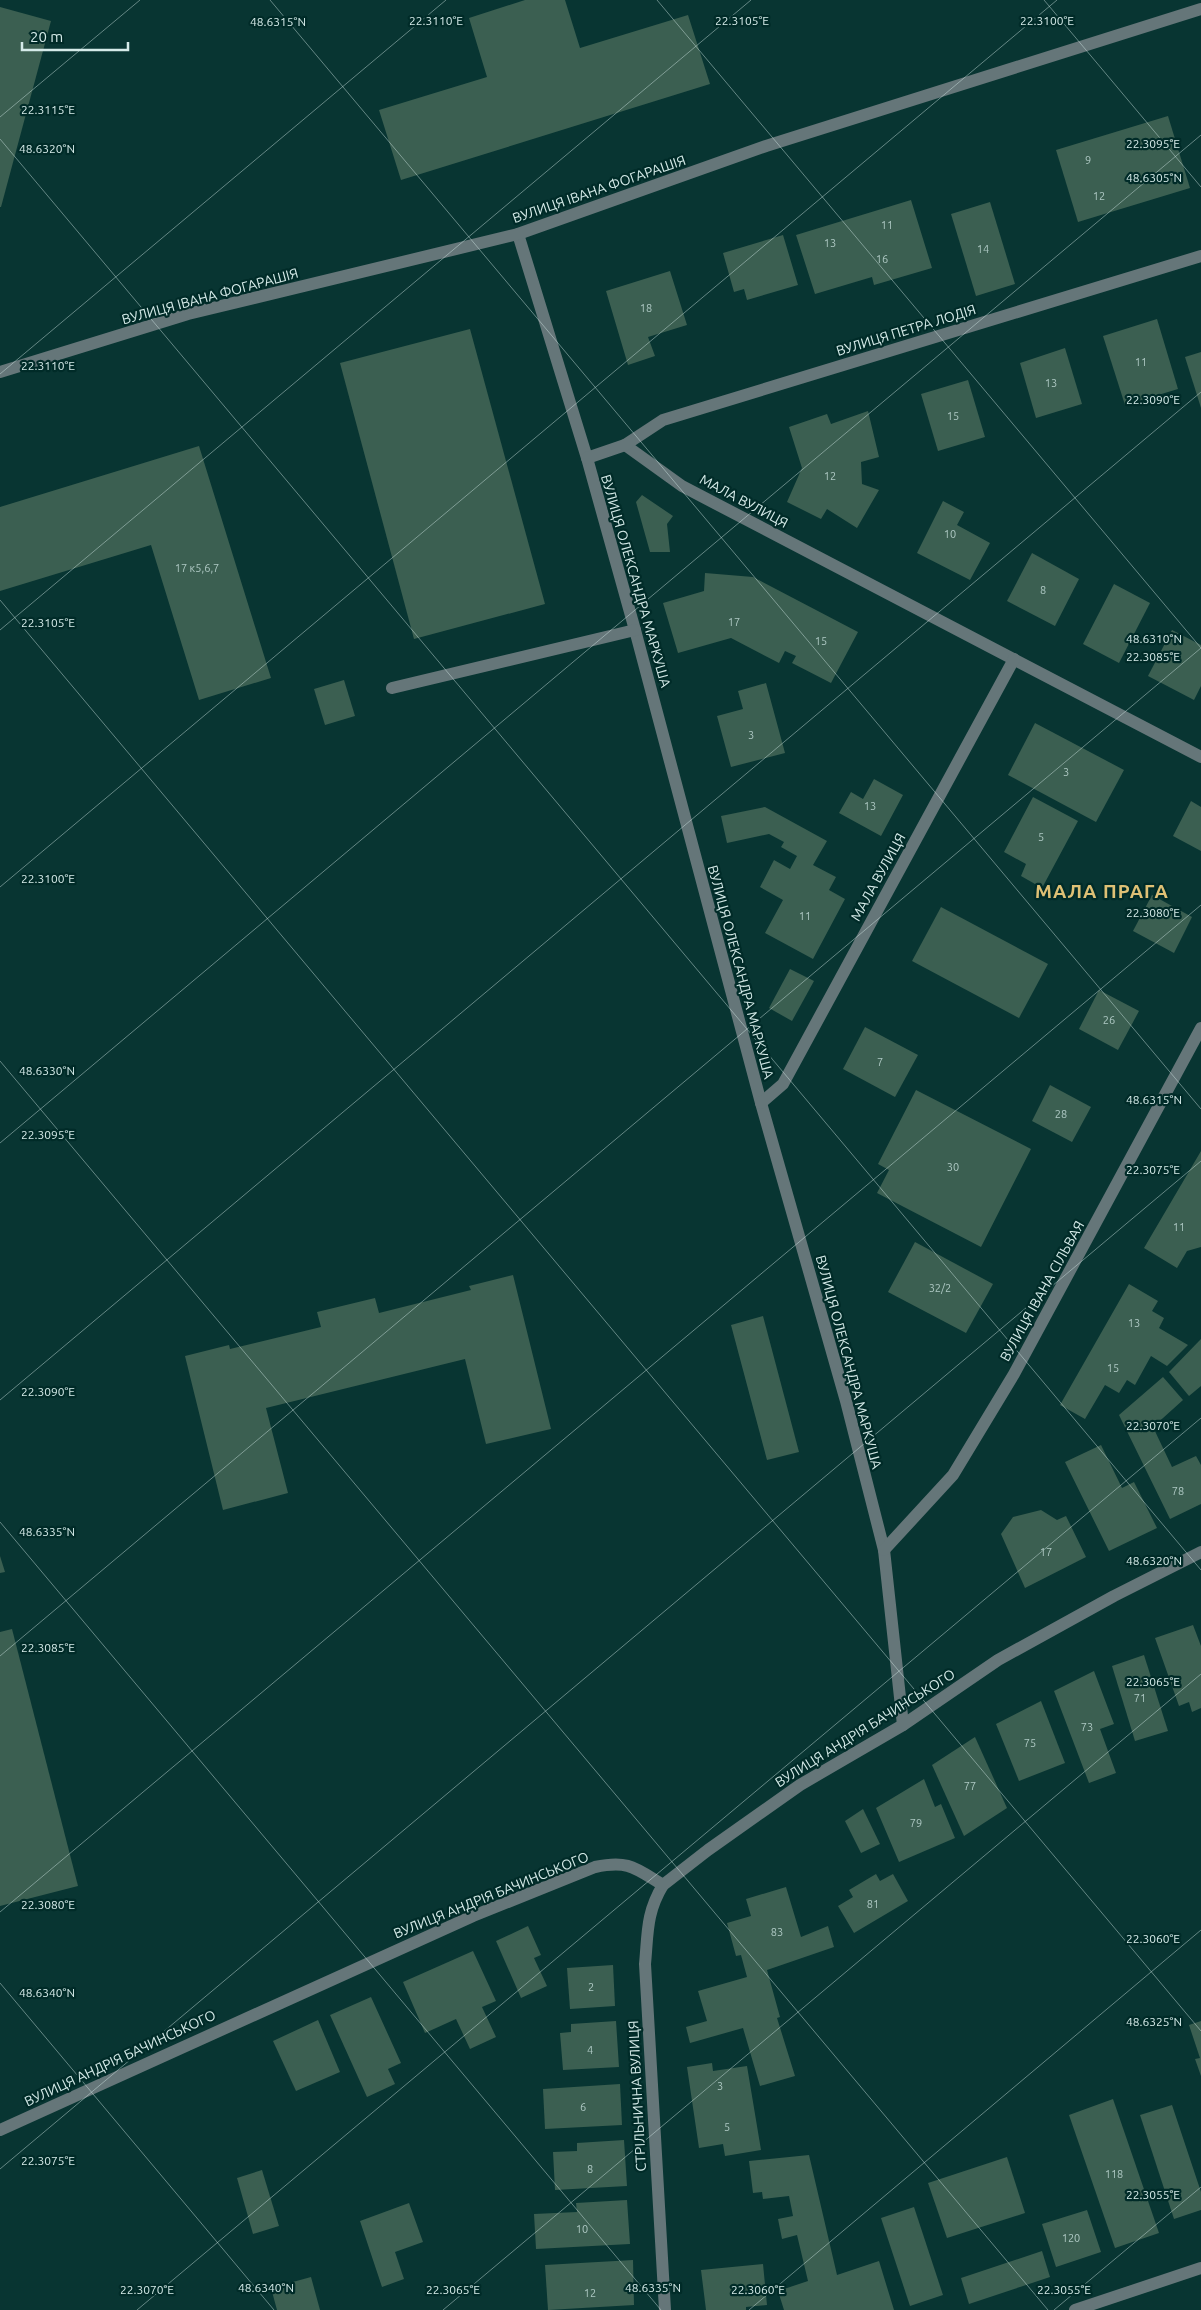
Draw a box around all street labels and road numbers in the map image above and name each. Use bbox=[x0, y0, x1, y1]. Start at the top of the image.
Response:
street label: ВУЛИЦЯ ІВАНА ФОГАРАШІЯ bbox=[510, 152, 688, 226]
street label: ВУЛИЦЯ ІВАНА ФОГАРАШІЯ bbox=[120, 265, 300, 327]
street label: ВУЛИЦЯ ПЕТРА ЛОДІЯ bbox=[834, 301, 978, 359]
street label: МАЛА ВУЛИЦЯ bbox=[697, 471, 791, 531]
street label: ВУЛИЦЯ ОЛЕКСАНДРА МАРКУША bbox=[598, 473, 674, 689]
street label: МАЛА ВУЛИЦЯ bbox=[847, 830, 909, 924]
street label: ВУЛИЦЯ ОЛЕКСАНДРА МАРКУША bbox=[705, 863, 777, 1081]
street label: ВУЛИЦЯ ІВАНА СІЛЬВАЯ bbox=[997, 1218, 1087, 1364]
street label: ВУЛИЦЯ ОЛЕКСАНДРА МАРКУША bbox=[813, 1253, 885, 1471]
street label: ВУЛИЦЯ АНДРІЯ БАЧИНСЬКОГО bbox=[772, 1666, 958, 1790]
street label: ВУЛИЦЯ АНДРІЯ БАЧИНСЬКОГО bbox=[391, 1848, 591, 1942]
street label: ВУЛИЦЯ АНДРІЯ БАЧИНСЬКОГО bbox=[22, 2007, 218, 2109]
street label: СТРІЛЬНИЧНА ВУЛИЦЯ bbox=[625, 2020, 649, 2172]

